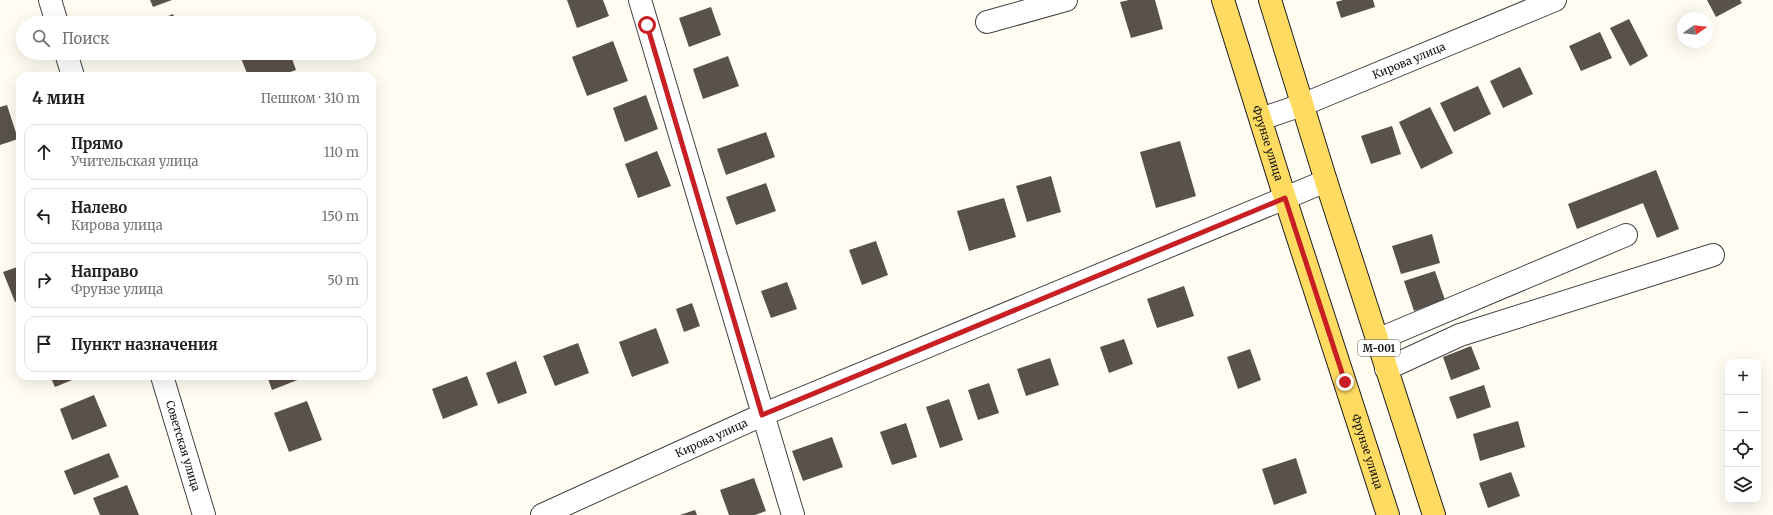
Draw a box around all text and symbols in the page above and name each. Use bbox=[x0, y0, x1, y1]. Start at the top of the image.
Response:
north arrow bbox=[1677, 12, 1713, 48]
search box bbox=[16, 16, 376, 60]
route start bbox=[638, 16, 656, 34]
icon: search bbox=[30, 27, 52, 49]
text: Поиск bbox=[62, 29, 109, 48]
street label: Кирова улица bbox=[1370, 39, 1447, 82]
text: 4 мин bbox=[32, 87, 85, 109]
text: Пешком · 310 m bbox=[261, 90, 360, 107]
street label: Фрунзе улица bbox=[1249, 104, 1286, 183]
text: Прямо bbox=[71, 134, 123, 153]
icon: ahead bbox=[33, 141, 55, 163]
text: 110 m bbox=[324, 144, 359, 161]
text: Учительская улица bbox=[71, 153, 199, 170]
text: Налево bbox=[71, 198, 127, 217]
icon: left bbox=[33, 205, 55, 227]
text: 150 m bbox=[322, 208, 359, 225]
text: Кирова улица bbox=[71, 217, 163, 234]
text: Направо bbox=[71, 262, 138, 281]
icon: right bbox=[33, 269, 55, 291]
text: 50 m bbox=[327, 272, 359, 289]
text: Фрунзе улица bbox=[71, 281, 163, 298]
icon: arrive bbox=[33, 333, 55, 355]
text: Пункт назначения bbox=[71, 335, 218, 354]
road number: M-001 bbox=[1358, 340, 1400, 356]
map controls bbox=[1725, 359, 1761, 503]
button: + bbox=[1725, 359, 1761, 395]
route end bbox=[1336, 373, 1354, 391]
button: − bbox=[1725, 395, 1761, 431]
street label: Советская улица bbox=[163, 399, 203, 493]
street label: Фрунзе улица bbox=[1349, 412, 1386, 491]
street label: Кирова улица bbox=[673, 416, 750, 460]
button: locate bbox=[1725, 431, 1761, 467]
button: layers bbox=[1725, 467, 1761, 503]

